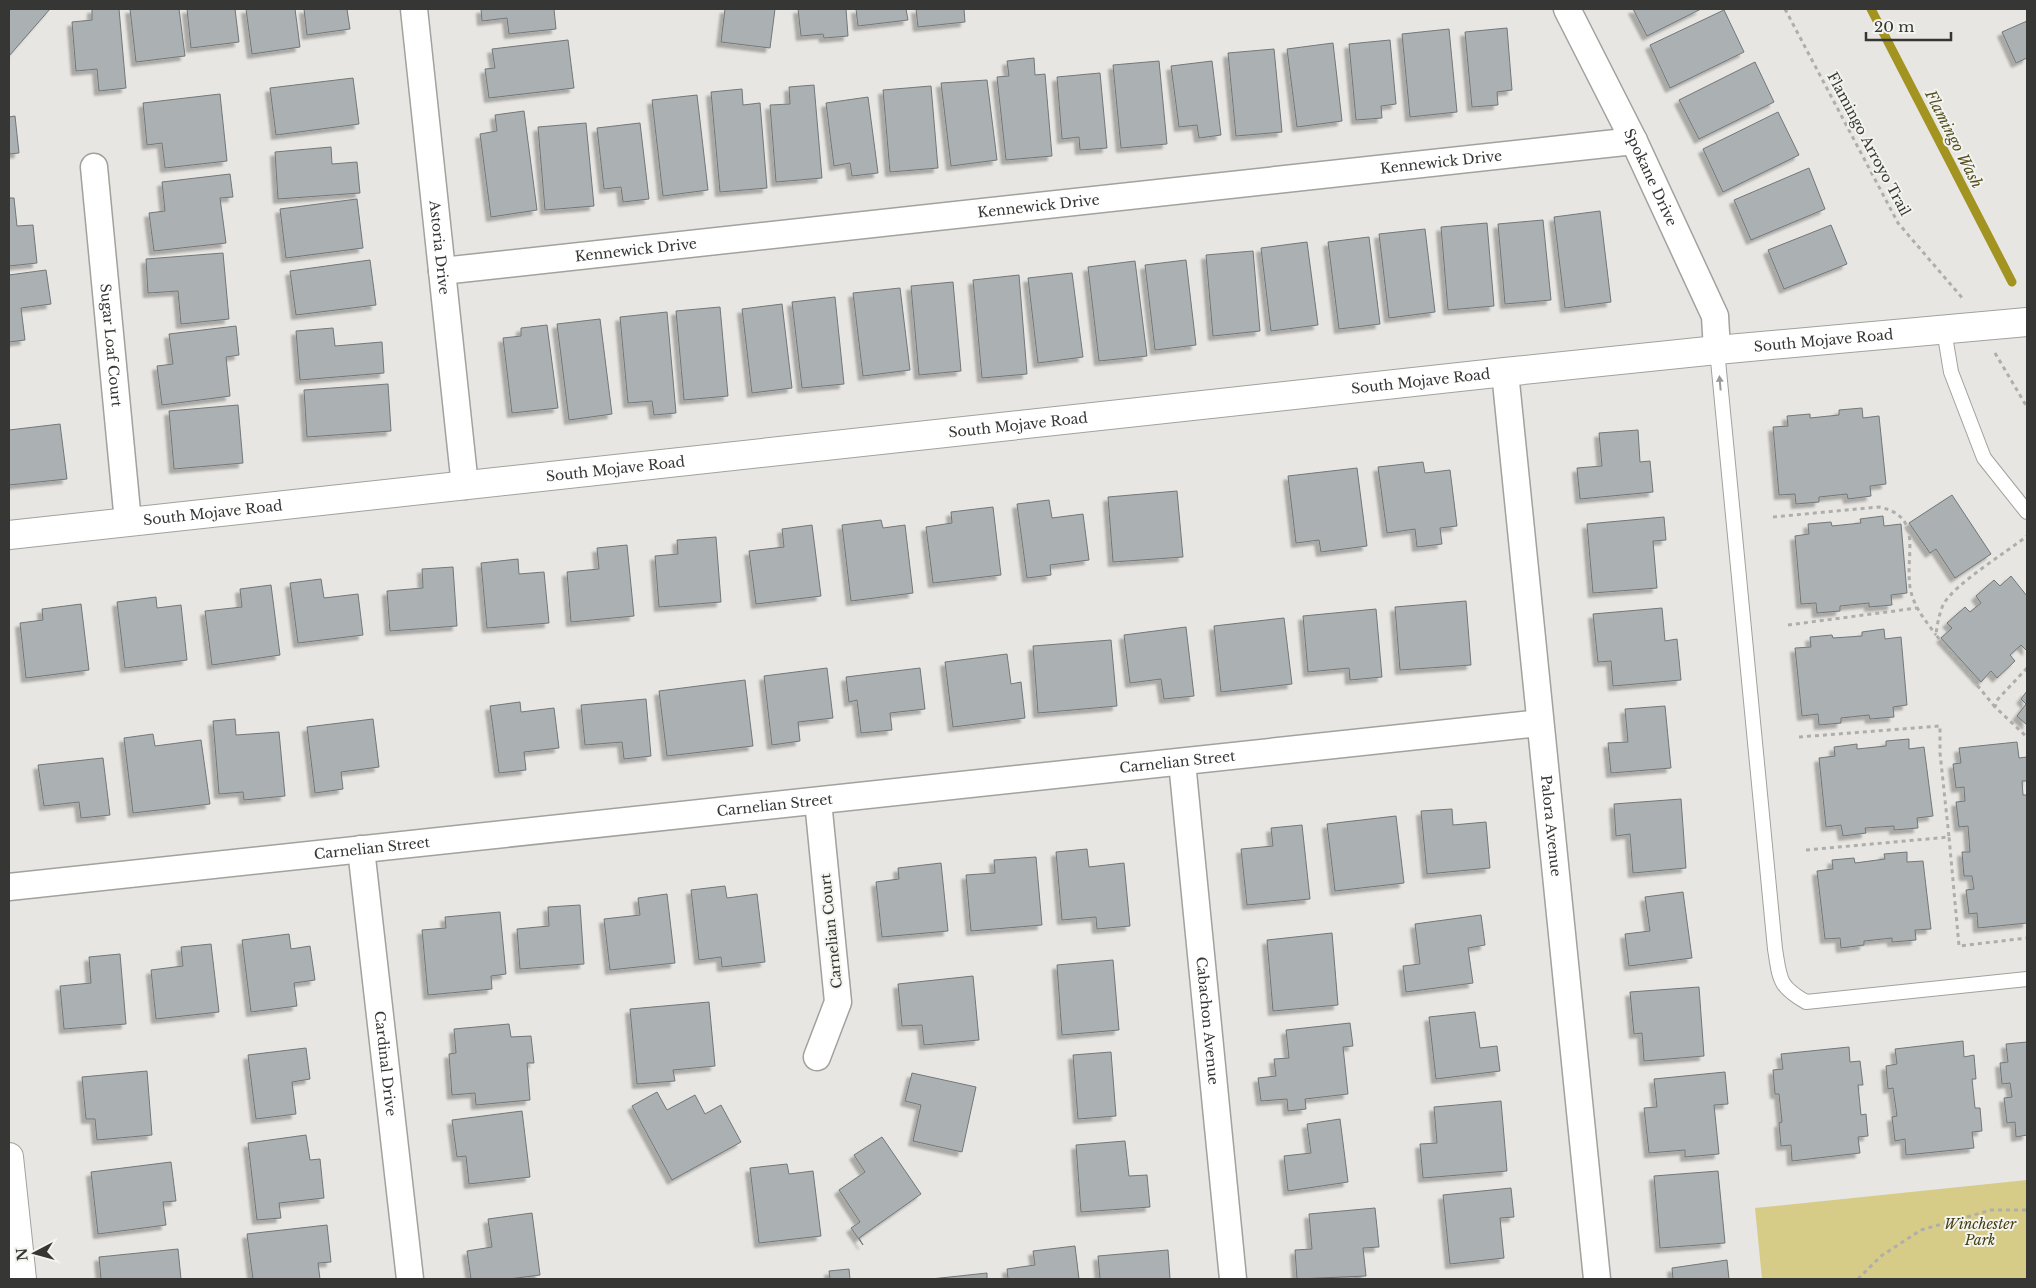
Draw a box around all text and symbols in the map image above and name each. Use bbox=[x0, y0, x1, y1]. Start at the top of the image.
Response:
scale bar bbox=[1866, 10, 1951, 42]
text: 20 m bbox=[1874, 17, 1914, 36]
street label: Flamingo Arroyo Trail bbox=[1823, 69, 1915, 219]
water label: Flamingo Wash bbox=[1921, 86, 1987, 192]
street label: Spokane Drive bbox=[1620, 125, 1681, 229]
street label: Kennewick Drive bbox=[1379, 146, 1503, 178]
street label: Kennewick Drive bbox=[977, 190, 1100, 222]
street label: Astoria Drive bbox=[425, 199, 454, 296]
street label: Kennewick Drive bbox=[574, 234, 698, 265]
street label: Sugar Loaf Court bbox=[96, 283, 126, 408]
street label: South Mojave Road bbox=[1753, 325, 1895, 356]
street label: South Mojave Road bbox=[1350, 365, 1492, 398]
one-way arrow bbox=[1716, 375, 1724, 391]
street label: South Mojave Road bbox=[948, 408, 1089, 442]
street label: South Mojave Road bbox=[545, 452, 686, 485]
street label: South Mojave Road bbox=[142, 496, 284, 529]
street label: Carnelian Street bbox=[1119, 747, 1237, 777]
street label: Palora Avenue bbox=[1537, 774, 1565, 877]
street label: Carnelian Street bbox=[716, 790, 834, 820]
street label: Carnelian Street bbox=[313, 833, 431, 863]
street label: Carnelian Court bbox=[816, 872, 846, 990]
street label: Cabachon Avenue bbox=[1192, 956, 1223, 1086]
street label: Cardinal Drive bbox=[371, 1010, 400, 1117]
park label: Winchester Park bbox=[1944, 1215, 2017, 1249]
north arrow bbox=[10, 1228, 60, 1278]
text: N bbox=[12, 1247, 32, 1262]

